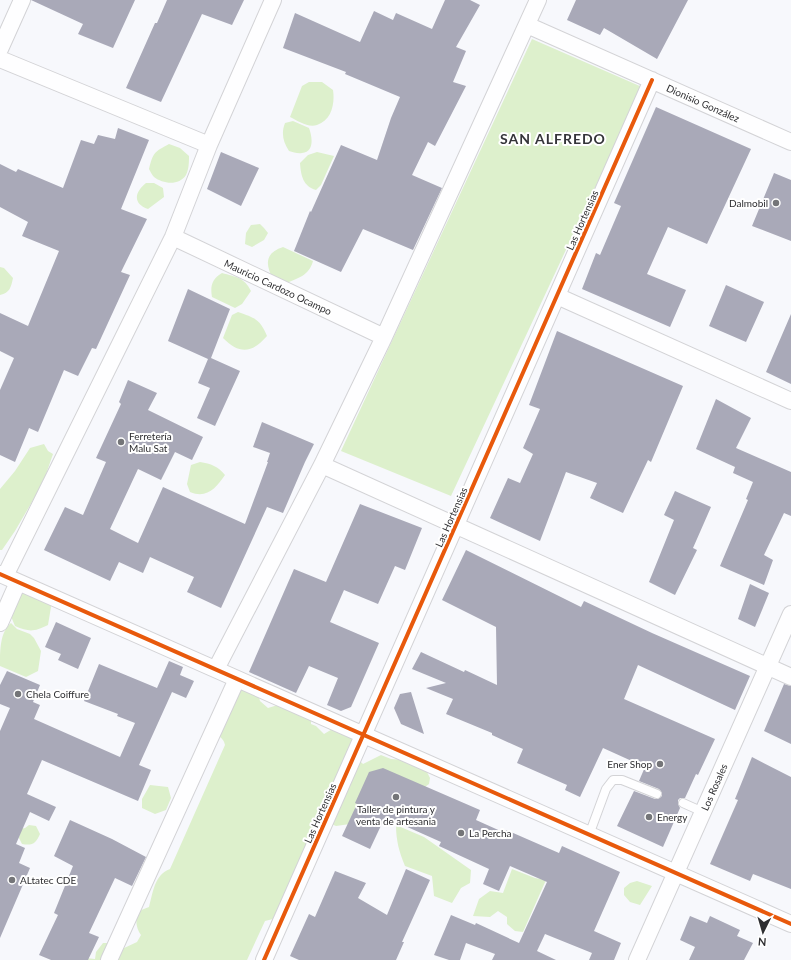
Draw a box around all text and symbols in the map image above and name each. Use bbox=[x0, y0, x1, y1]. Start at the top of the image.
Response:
street label: Dionisio González bbox=[665, 82, 742, 125]
district label: SAN ALFREDO bbox=[500, 130, 606, 147]
street label: Las Hortensias bbox=[563, 188, 601, 252]
place label: Dalmobil bbox=[729, 197, 768, 209]
marker: Dalmobil bbox=[771, 198, 781, 208]
street label: Mauricio Cardozo Ocampo bbox=[222, 257, 334, 317]
place label: Ferretería Malu Sat bbox=[129, 430, 172, 454]
marker: Ferretería Malu Sat bbox=[116, 437, 126, 447]
street label: Las Hortensias bbox=[432, 485, 470, 549]
place label: Chela Coiffure bbox=[26, 688, 89, 700]
marker: Chela Coiffure bbox=[13, 689, 23, 699]
place label: Ener Shop bbox=[607, 758, 652, 770]
marker: Ener Shop bbox=[655, 759, 665, 769]
street label: Los Rosales bbox=[698, 762, 730, 812]
street label: Las Hortensias bbox=[301, 781, 339, 845]
marker: Taller de pintura y venta de artesania bbox=[391, 792, 401, 802]
place label: Taller de pintura y venta de artesania bbox=[356, 803, 436, 827]
place label: Energy bbox=[657, 811, 688, 823]
marker: Energy bbox=[644, 812, 654, 822]
place label: La Percha bbox=[469, 827, 511, 839]
marker: La Percha bbox=[456, 828, 466, 838]
place label: ALtatec CDE bbox=[20, 874, 76, 886]
marker: ALtatec CDE bbox=[7, 875, 17, 885]
north arrow bbox=[743, 912, 783, 952]
text: N bbox=[757, 936, 767, 949]

